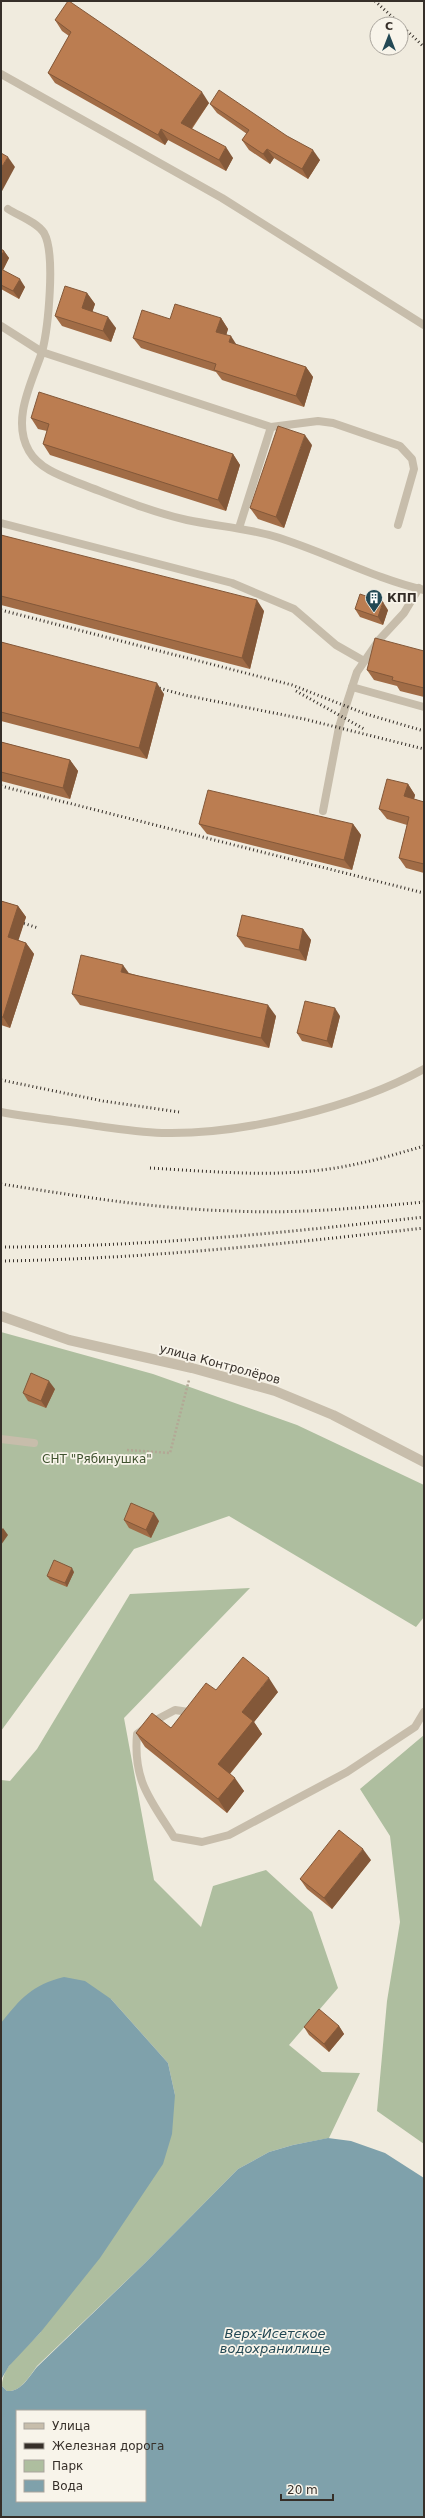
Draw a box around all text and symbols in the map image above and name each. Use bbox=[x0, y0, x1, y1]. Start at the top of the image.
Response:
north arrow bbox=[369, 16, 409, 56]
text: С bbox=[385, 20, 393, 33]
building icon: КПП bbox=[364, 588, 384, 613]
place label: КПП bbox=[387, 591, 417, 605]
street label: улица Контролёров bbox=[158, 1341, 282, 1387]
park label: СНТ "Рябинушка" bbox=[42, 1452, 152, 1466]
water label: Верх-Исетское водохранилище bbox=[220, 2326, 330, 2356]
legend bbox=[16, 2410, 146, 2502]
text: Улица bbox=[52, 2419, 90, 2433]
text: Железная дорога bbox=[52, 2439, 164, 2453]
text: Парк bbox=[52, 2459, 83, 2473]
scale bar bbox=[281, 2476, 333, 2502]
text: Вода bbox=[52, 2479, 83, 2493]
text: 20 m bbox=[287, 2483, 318, 2497]

